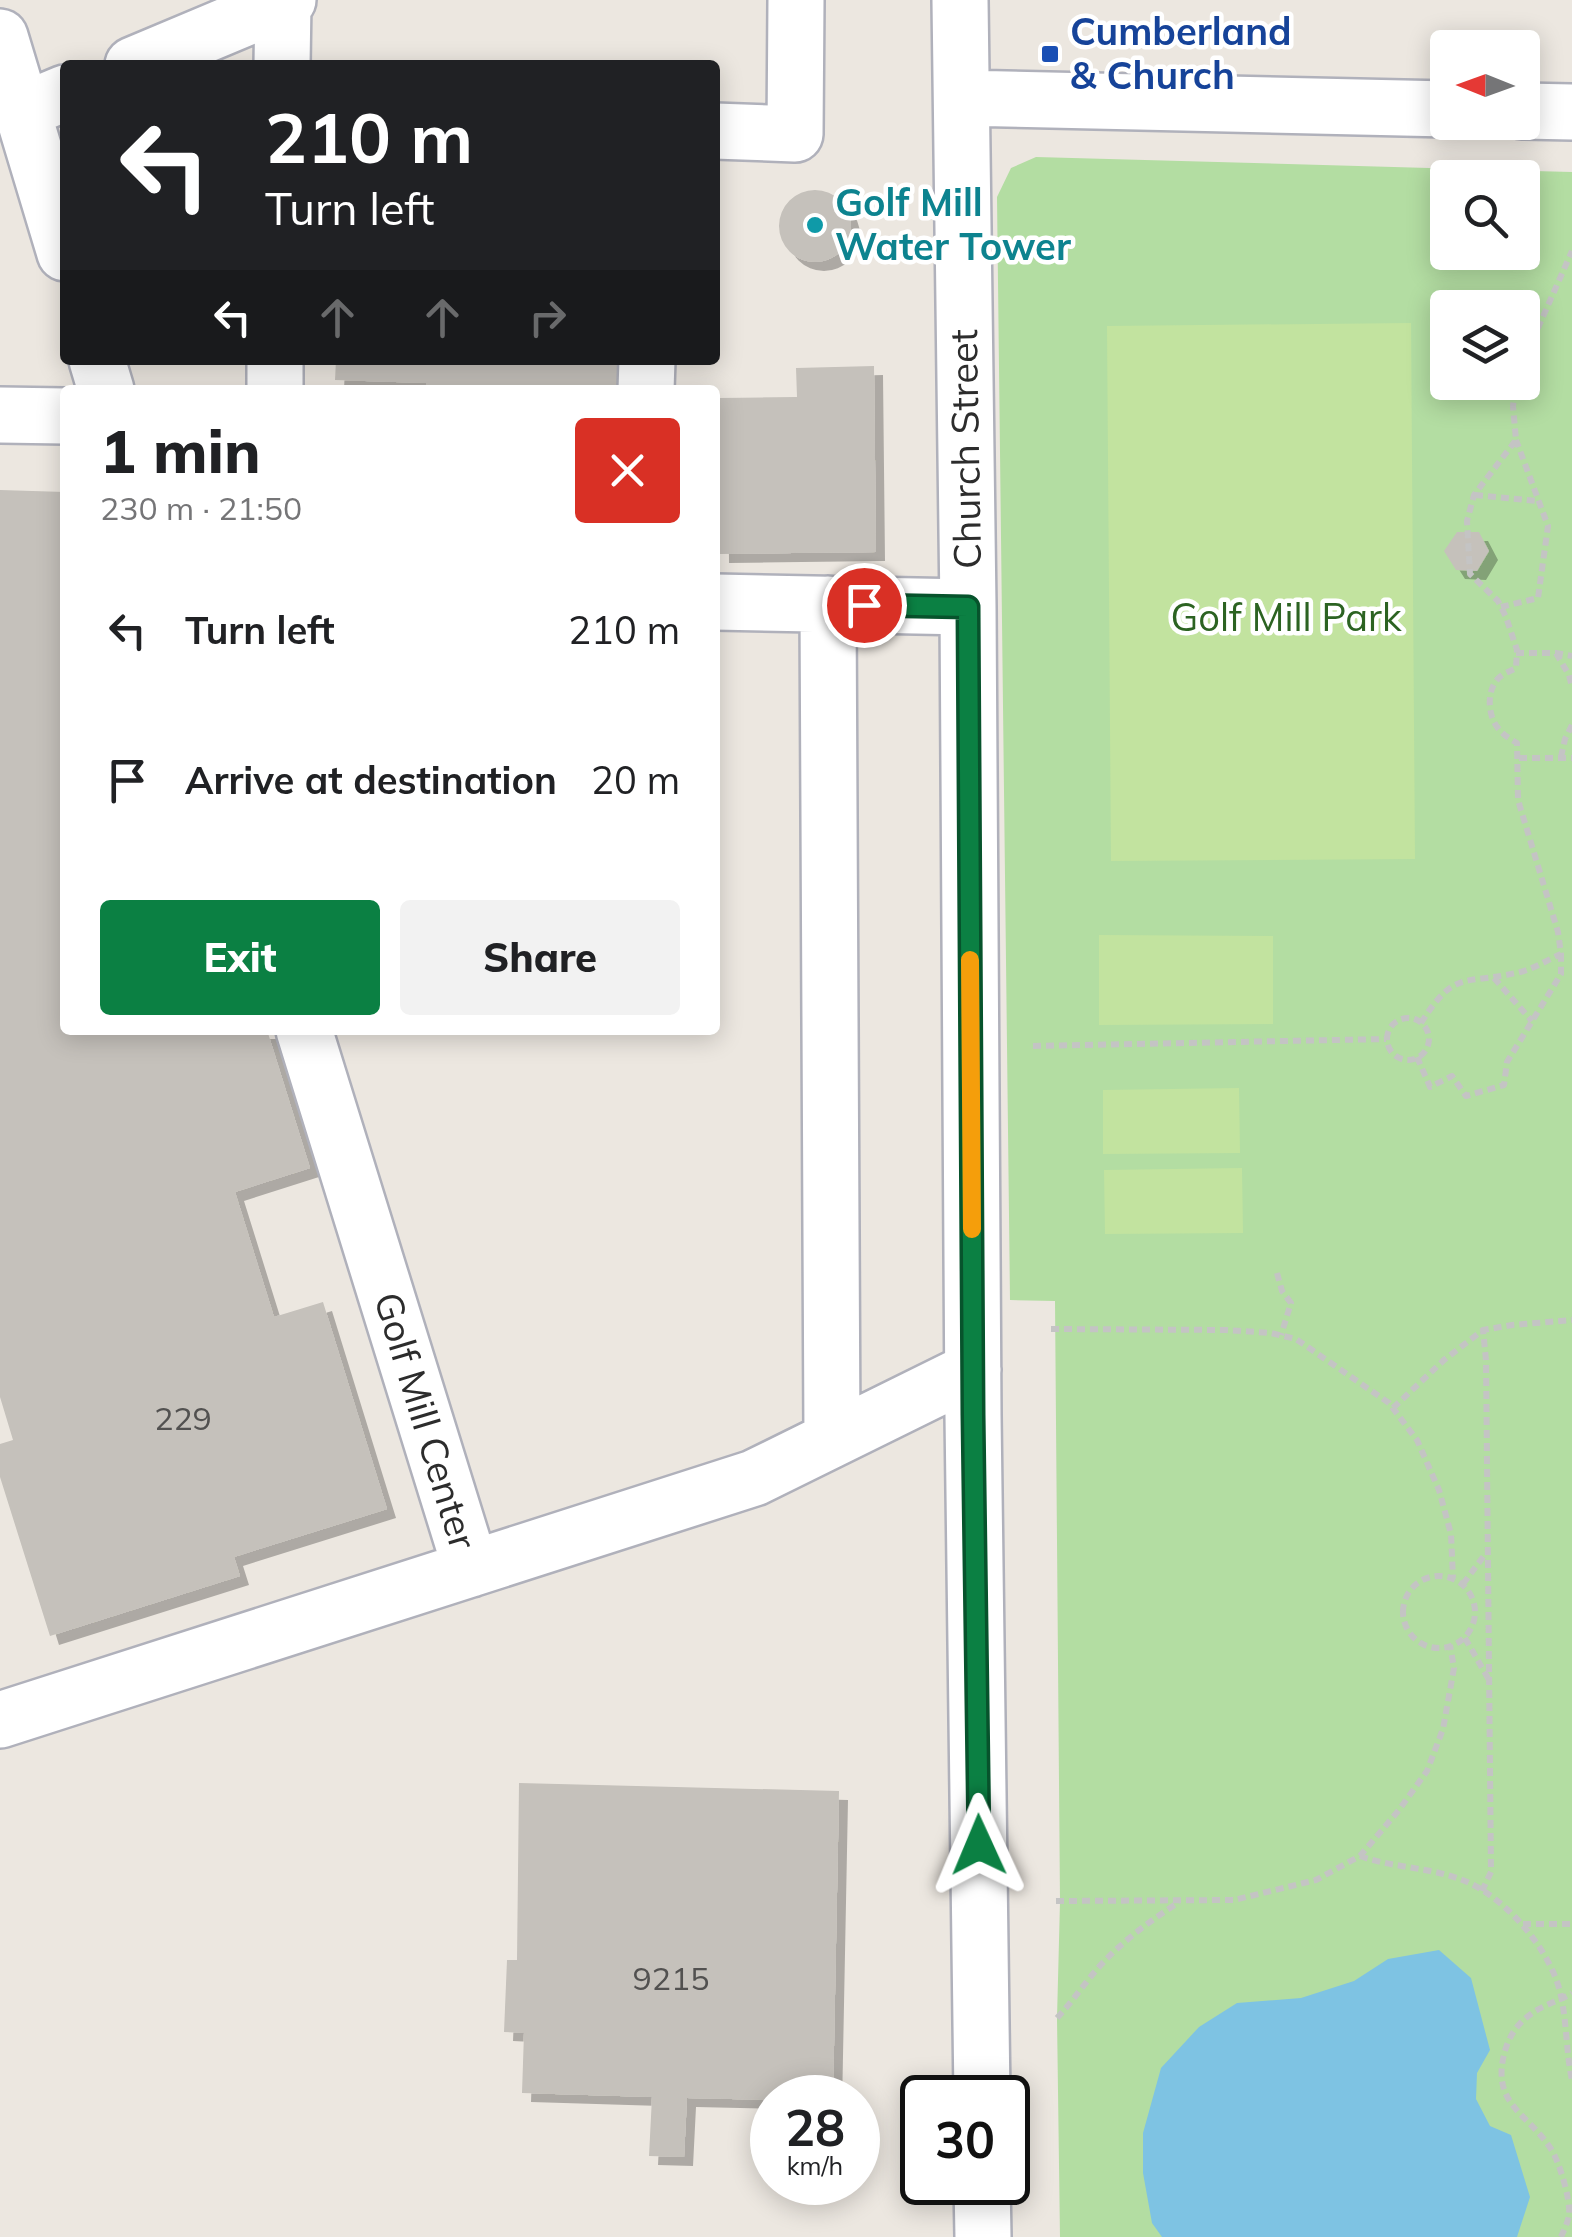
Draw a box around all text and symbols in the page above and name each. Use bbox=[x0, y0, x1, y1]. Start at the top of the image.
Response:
place label: Cumberland & Church bbox=[1070, 7, 1292, 99]
north arrow bbox=[1430, 30, 1540, 140]
map controls bbox=[1430, 30, 1540, 400]
marker: Cumberland & Church bbox=[1039, 43, 1061, 65]
text: 210 m bbox=[265, 93, 473, 181]
icon: left bbox=[100, 100, 230, 230]
button: search bbox=[1430, 160, 1540, 270]
place label: Golf Mill Water Tower bbox=[835, 178, 1071, 270]
text: Turn left bbox=[265, 180, 434, 236]
marker: Golf Mill Water Tower bbox=[804, 214, 826, 236]
icon: left bbox=[205, 290, 260, 345]
icon: ahead bbox=[310, 290, 365, 345]
icon: ahead bbox=[415, 290, 470, 345]
icon: right bbox=[520, 290, 575, 345]
button: layers bbox=[1430, 290, 1540, 400]
street label: Church Street bbox=[939, 329, 991, 569]
text: 1 min bbox=[100, 413, 261, 488]
button: close bbox=[575, 418, 680, 523]
text: 230 m · 21:50 bbox=[100, 488, 302, 528]
pin bbox=[822, 563, 907, 648]
icon: arrive bbox=[837, 578, 892, 633]
park label: Golf Mill Park bbox=[1171, 593, 1402, 641]
icon: left bbox=[100, 603, 155, 658]
text: Turn left bbox=[185, 606, 335, 654]
text: 210 m bbox=[568, 606, 680, 654]
icon: arrive bbox=[100, 753, 155, 808]
text: Arrive at destination bbox=[185, 756, 557, 804]
text: 20 m bbox=[591, 756, 680, 804]
button: Exit bbox=[100, 900, 380, 1015]
button: Share bbox=[400, 900, 680, 1015]
street label: Golf Mill Center bbox=[364, 1286, 488, 1555]
house number: 229 bbox=[154, 1398, 212, 1438]
position arrow bbox=[927, 1793, 1031, 1897]
house number: 9215 bbox=[633, 1958, 709, 1998]
speed limit sign: 30 bbox=[900, 2075, 1030, 2205]
text: 28 bbox=[785, 2096, 845, 2159]
text: km/h bbox=[787, 2150, 843, 2181]

